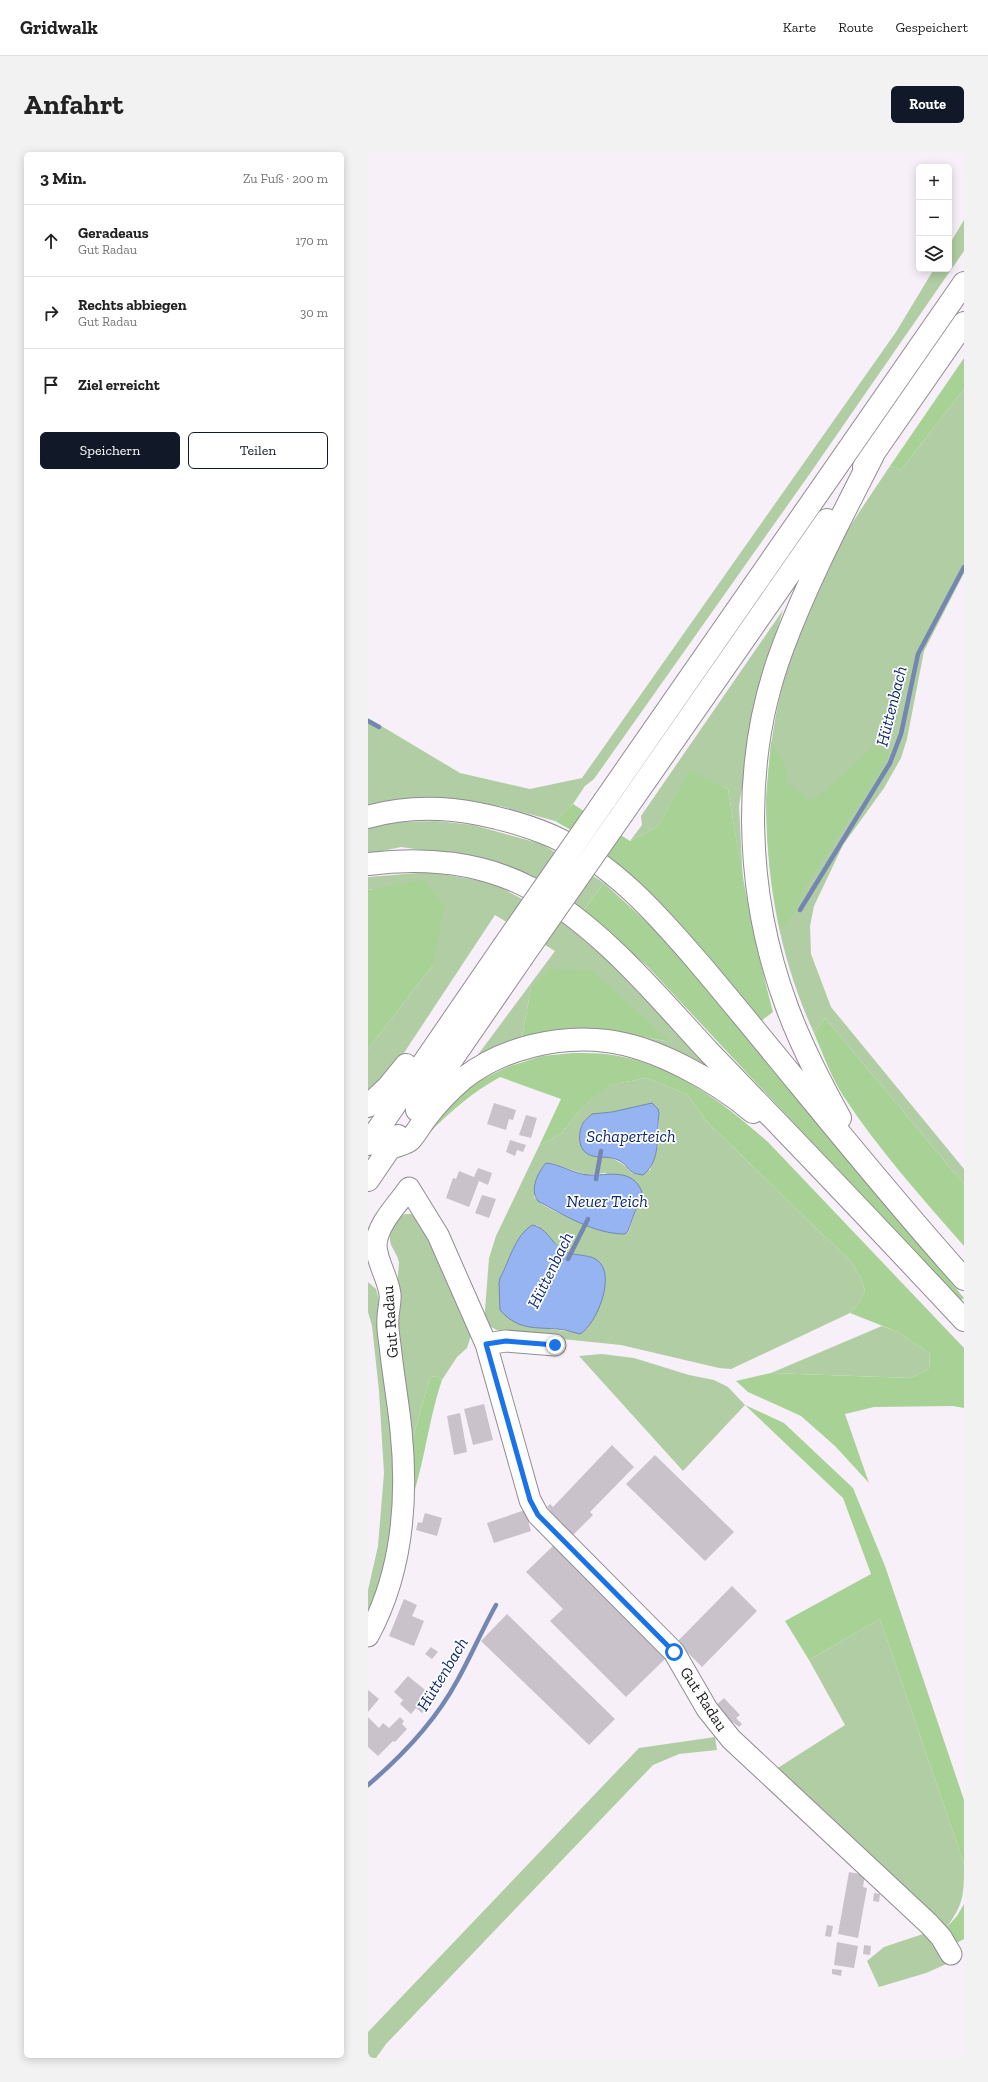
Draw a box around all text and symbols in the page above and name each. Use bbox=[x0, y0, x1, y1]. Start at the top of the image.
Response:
text: Gridwalk bbox=[20, 16, 98, 39]
text: Karte bbox=[783, 19, 816, 36]
text: Route bbox=[838, 19, 873, 36]
text: Gespeichert bbox=[895, 19, 968, 36]
button: Route bbox=[891, 86, 964, 123]
text: Anfahrt bbox=[24, 88, 123, 121]
map controls bbox=[916, 164, 952, 272]
button: + bbox=[916, 164, 952, 200]
text: 3 Min. bbox=[40, 168, 86, 188]
text: Zu Fuß · 200 m bbox=[243, 171, 328, 186]
button: − bbox=[916, 200, 952, 236]
text: Geradeaus bbox=[78, 224, 149, 242]
icon: ahead bbox=[40, 230, 62, 252]
text: 170 m bbox=[295, 233, 328, 248]
button: layers bbox=[916, 236, 952, 272]
text: Gut Radau bbox=[78, 242, 137, 257]
text: Rechts abbiegen bbox=[78, 296, 187, 314]
icon: right bbox=[40, 302, 62, 324]
text: 30 m bbox=[300, 305, 328, 320]
text: Gut Radau bbox=[78, 314, 137, 329]
icon: arrive bbox=[40, 374, 62, 396]
text: Ziel erreicht bbox=[78, 376, 160, 394]
button: Speichern bbox=[40, 432, 180, 469]
button: Teilen bbox=[188, 432, 328, 469]
water label: Hüttenbach bbox=[871, 663, 911, 748]
water label: Schaperteich bbox=[586, 1126, 676, 1146]
water label: Neuer Teich bbox=[566, 1191, 648, 1211]
water label: Hüttenbach bbox=[523, 1228, 577, 1311]
street label: Gut Radau bbox=[378, 1285, 402, 1359]
route end bbox=[546, 1336, 564, 1354]
water label: Hüttenbach bbox=[412, 1633, 472, 1714]
route start bbox=[665, 1643, 683, 1661]
street label: Gut Radau bbox=[676, 1663, 732, 1735]

